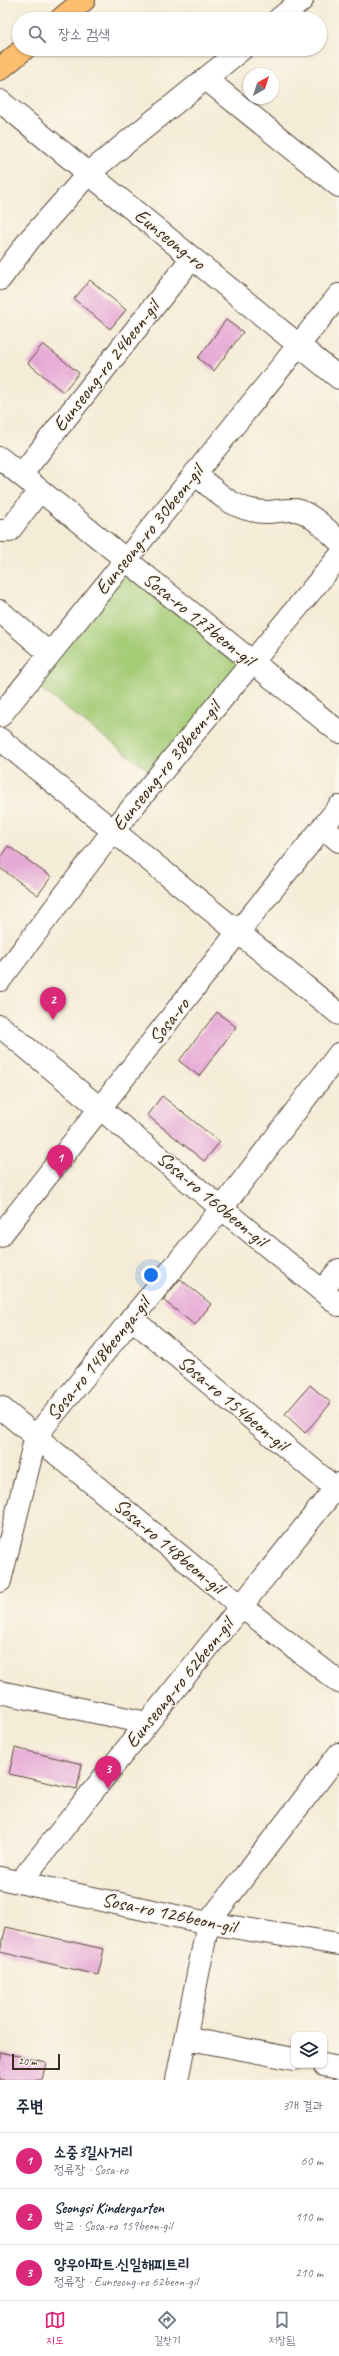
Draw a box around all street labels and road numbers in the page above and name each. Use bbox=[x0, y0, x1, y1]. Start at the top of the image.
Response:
street label: Eunseong-ro bbox=[129, 203, 211, 276]
street label: Eunseong-ro 24beon-gil bbox=[47, 293, 167, 436]
street label: Eunseong-ro 30beon-gil bbox=[89, 457, 211, 600]
street label: Sosa-ro 177beon-gil bbox=[138, 566, 263, 674]
street label: Eunseong-ro 38beon-gil bbox=[106, 693, 228, 836]
street label: Sosa-ro bbox=[143, 992, 195, 1049]
street label: Sosa-ro 160beon-gil bbox=[152, 1146, 275, 1255]
street label: Sosa-ro 148beonga-gil bbox=[41, 1289, 158, 1426]
street label: Sosa-ro 154beon-gil bbox=[173, 1350, 296, 1459]
street label: Sosa-ro 148beon-gil bbox=[109, 1493, 232, 1602]
street label: Eunseong-ro 62beon-gil bbox=[119, 1610, 241, 1753]
street label: Sosa-ro 126beon-gil bbox=[100, 1887, 242, 1940]

